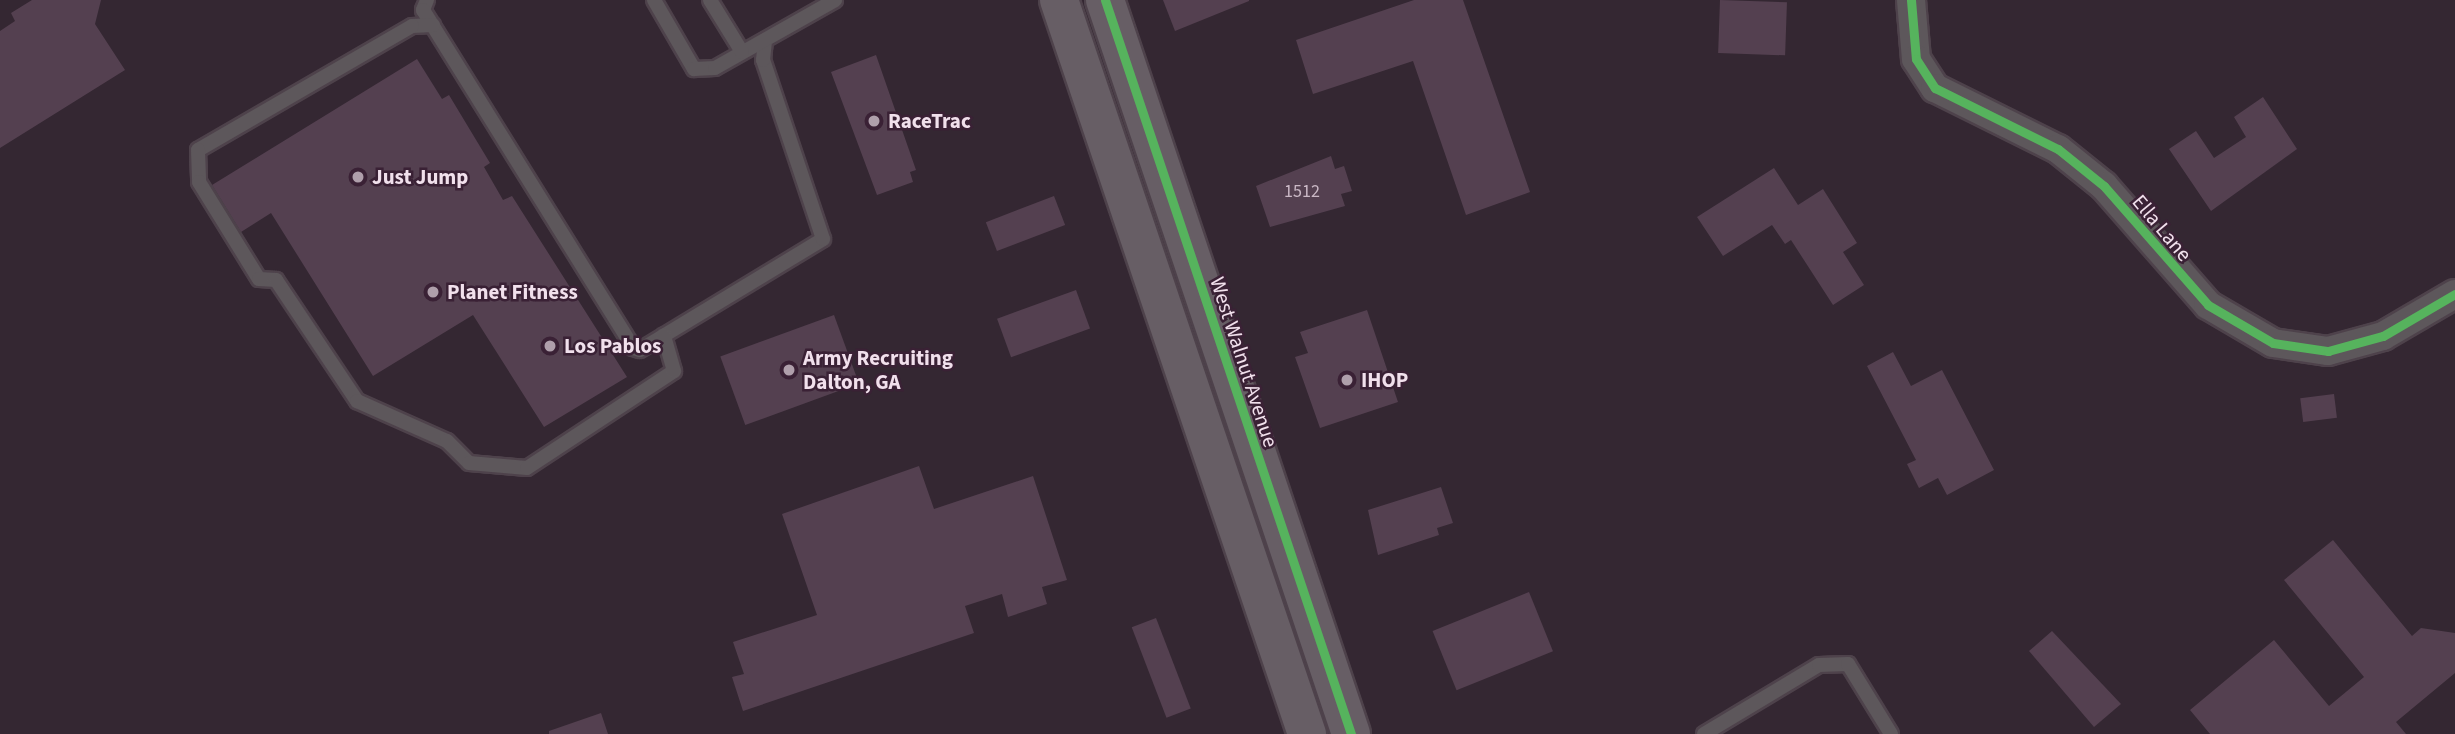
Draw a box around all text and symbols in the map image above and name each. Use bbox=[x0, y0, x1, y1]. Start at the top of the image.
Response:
place label: RaceTrac bbox=[888, 108, 971, 134]
marker: RaceTrac bbox=[866, 113, 882, 129]
place label: Just Jump bbox=[372, 164, 468, 190]
marker: Just Jump bbox=[350, 169, 366, 185]
house number: 1512 bbox=[1284, 181, 1320, 203]
street label: Ella Lane bbox=[2127, 190, 2197, 266]
street label: West Walnut Avenue bbox=[1205, 274, 1283, 450]
place label: Planet Fitness bbox=[447, 279, 578, 305]
marker: Planet Fitness bbox=[425, 284, 441, 300]
place label: Los Pablos bbox=[564, 333, 661, 359]
marker: Los Pablos bbox=[542, 338, 558, 354]
place label: Army Recruiting Dalton, GA bbox=[803, 345, 953, 395]
marker: Army Recruiting Dalton, GA bbox=[781, 362, 797, 378]
place label: IHOP bbox=[1361, 367, 1408, 393]
marker: IHOP bbox=[1339, 372, 1355, 388]

